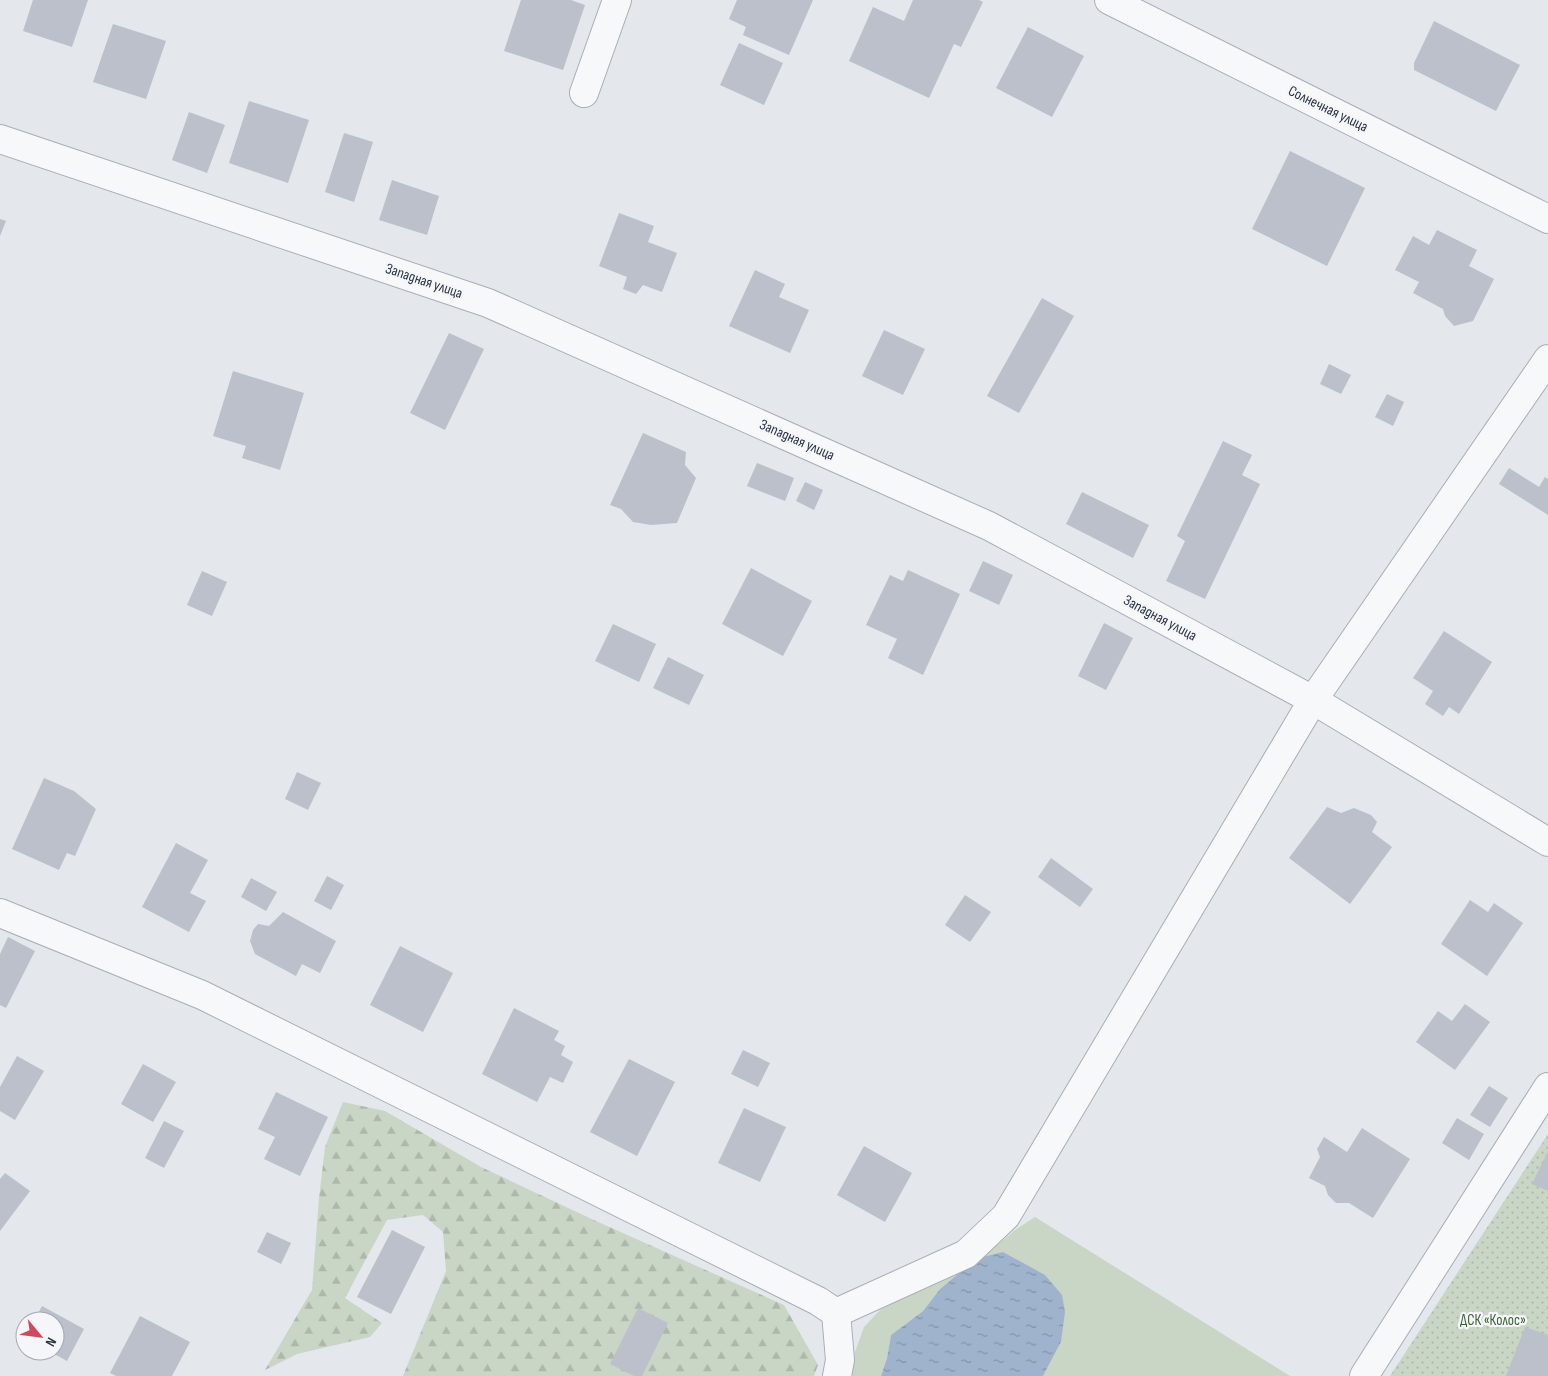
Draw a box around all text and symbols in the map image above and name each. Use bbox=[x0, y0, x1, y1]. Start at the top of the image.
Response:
street label: Солнечная улица bbox=[1285, 81, 1371, 137]
street label: Западная улица bbox=[383, 259, 465, 303]
street label: Западная улица bbox=[756, 415, 838, 465]
street label: Западная улица bbox=[1120, 591, 1200, 645]
north arrow bbox=[15, 1311, 65, 1361]
park label: ДСК «Колос» bbox=[1460, 1311, 1526, 1330]
text: N bbox=[42, 1335, 60, 1349]

